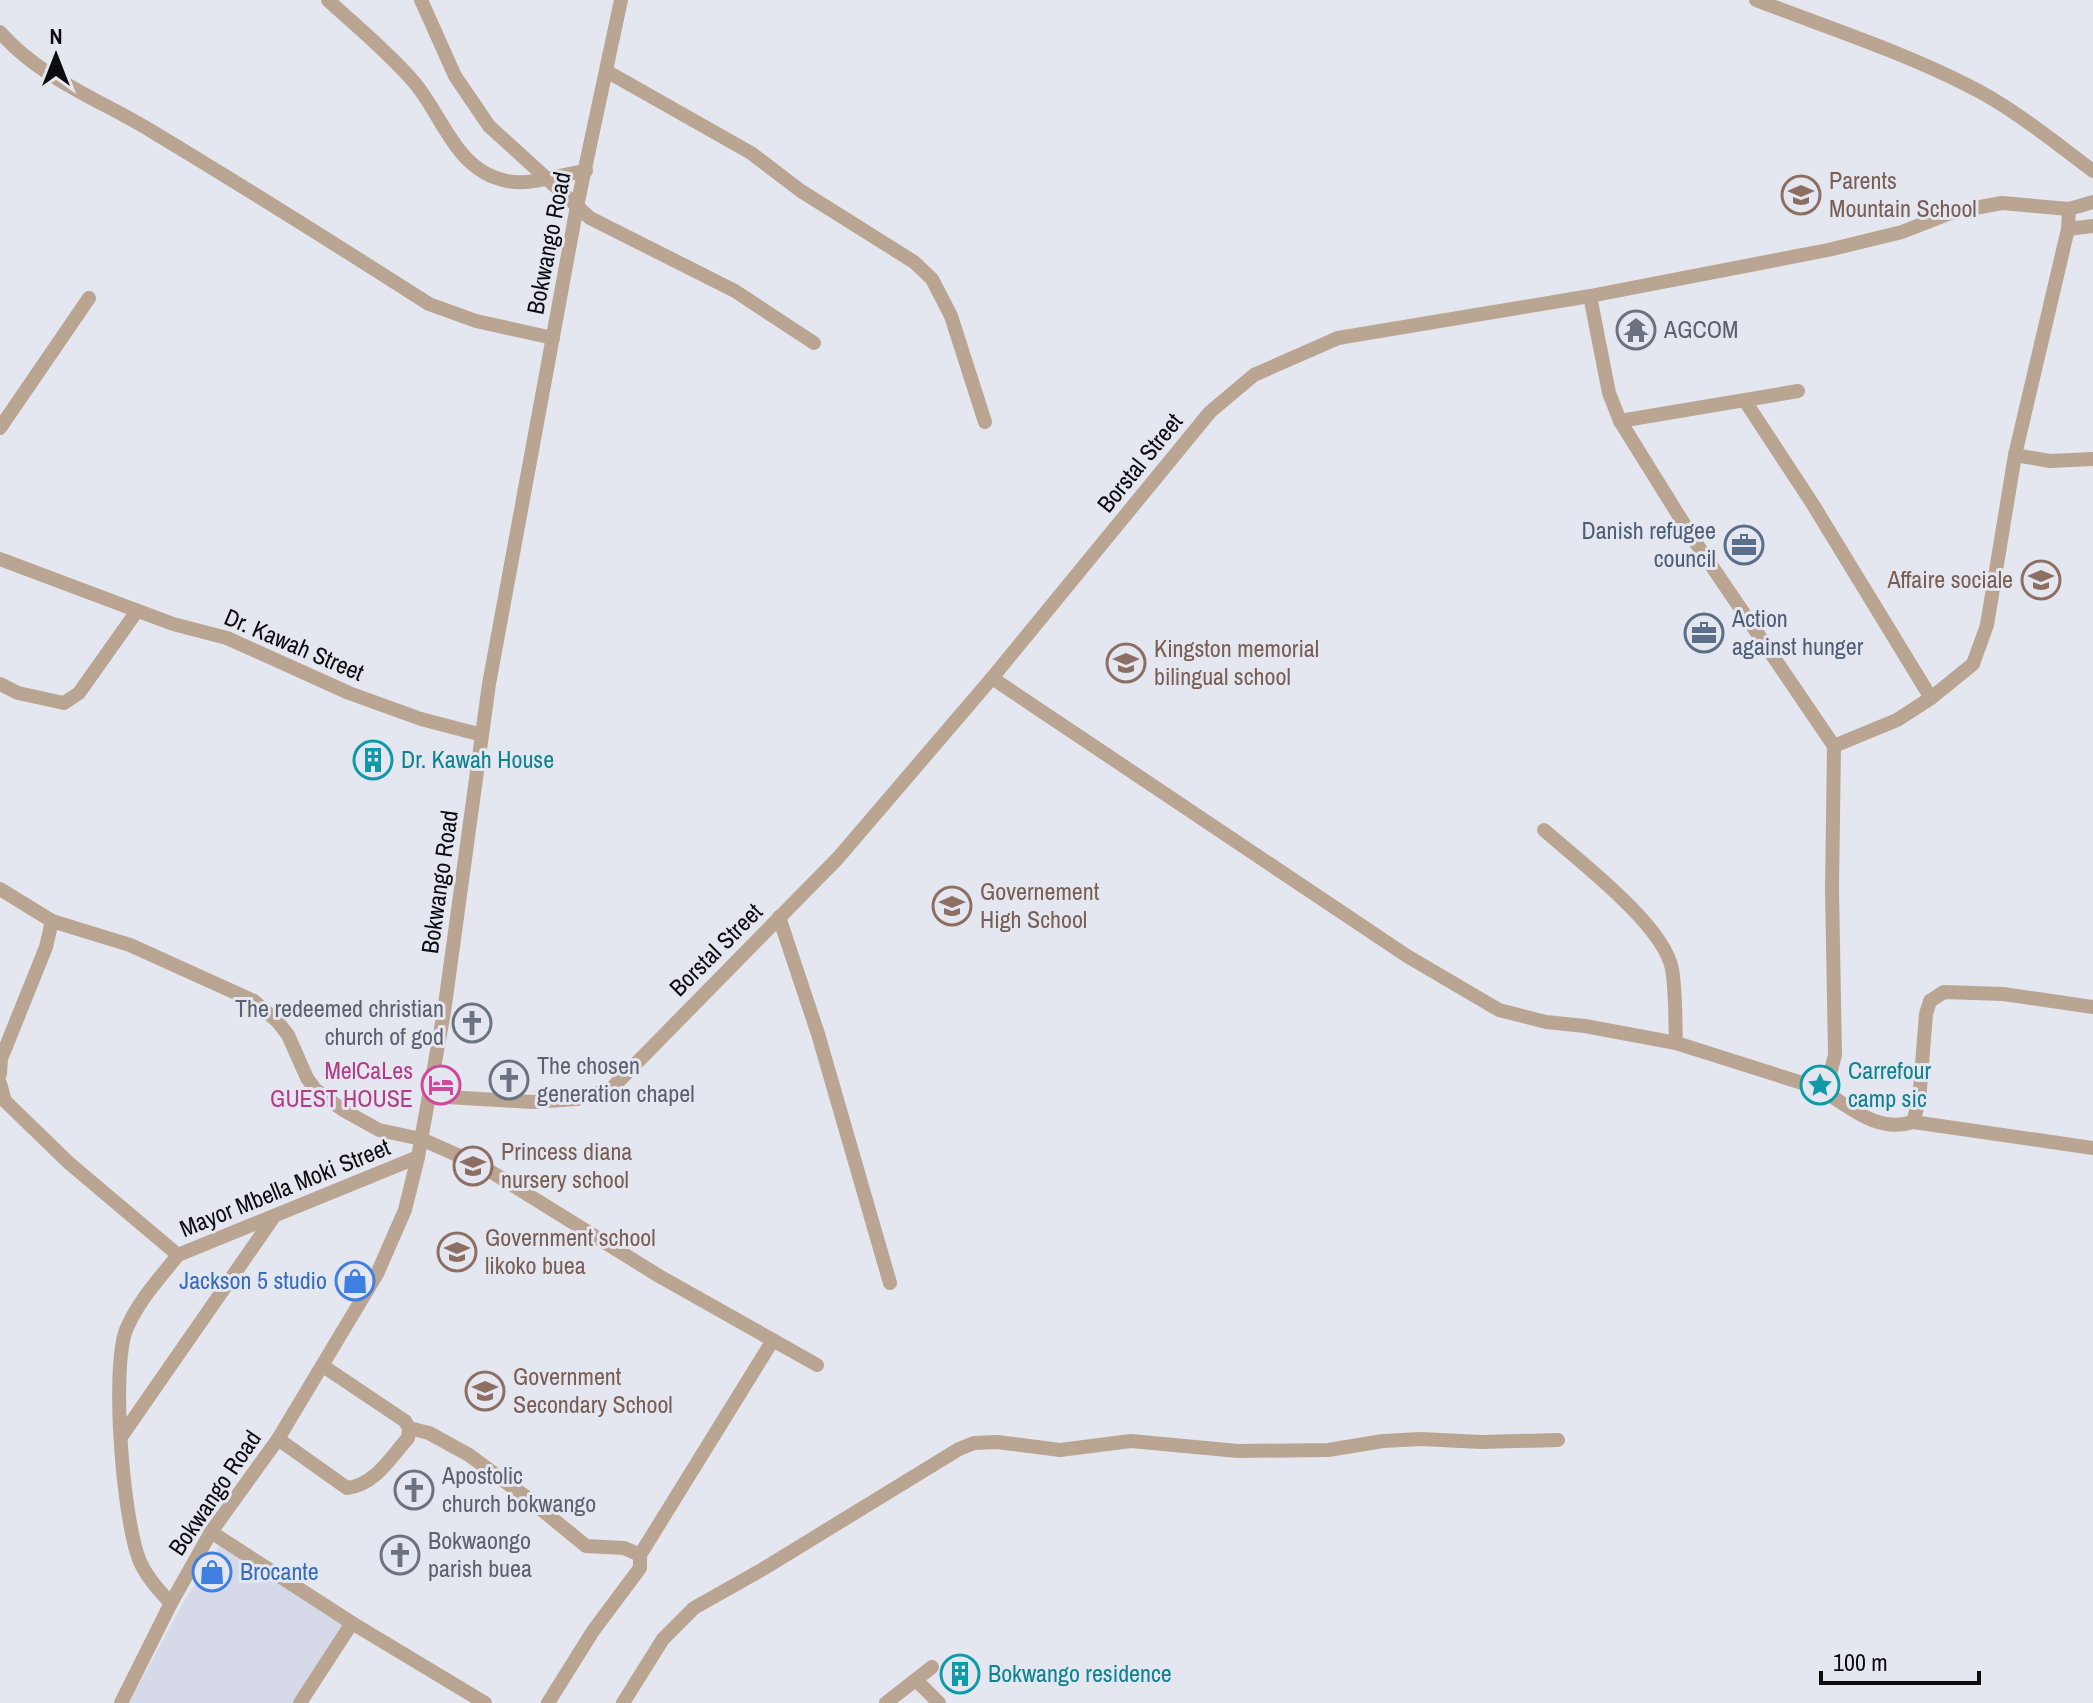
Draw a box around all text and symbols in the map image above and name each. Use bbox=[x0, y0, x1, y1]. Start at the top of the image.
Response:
north arrow bbox=[16, 16, 96, 96]
text: N bbox=[49, 21, 63, 51]
place label: Parents Mountain School bbox=[1829, 164, 1977, 224]
street label: Bokwango Road bbox=[519, 169, 578, 317]
school or university icon: Parents Mountain School bbox=[1780, 174, 1822, 216]
temple icon: AGCOM bbox=[1615, 309, 1657, 351]
place label: AGCOM bbox=[1663, 313, 1738, 345]
street label: Borstal Street bbox=[1089, 406, 1190, 519]
place label: Danish refugee council bbox=[1581, 514, 1716, 574]
office icon: Danish refugee council bbox=[1723, 524, 1765, 566]
school or university icon: Affaire sociale bbox=[2020, 559, 2062, 601]
place label: Affaire sociale bbox=[1887, 563, 2013, 595]
street label: Dr. Kawah Street bbox=[220, 600, 370, 688]
place label: Action against hunger bbox=[1731, 602, 1864, 662]
office icon: Action against hunger bbox=[1683, 612, 1725, 654]
place label: Kingston memorial bilingual school bbox=[1154, 632, 1319, 692]
school or university icon: Kingston memorial bilingual school bbox=[1105, 642, 1147, 684]
building icon: Dr. Kawah House bbox=[352, 739, 394, 781]
place label: Dr. Kawah House bbox=[401, 743, 554, 775]
street label: Bokwango Road bbox=[413, 808, 465, 956]
place label: Governement High School bbox=[980, 875, 1100, 935]
school or university icon: Governement High School bbox=[931, 885, 973, 927]
street label: Borstal Street bbox=[662, 895, 769, 1003]
place label: The redeemed christian church of god bbox=[235, 992, 444, 1052]
church icon: The redeemed christian church of god bbox=[451, 1002, 493, 1044]
place label: The chosen generation chapel bbox=[537, 1049, 695, 1109]
place label: MelCaLes GUEST HOUSE bbox=[270, 1054, 413, 1114]
place label: Carrefour camp sic bbox=[1848, 1054, 1932, 1114]
church icon: The chosen generation chapel bbox=[488, 1059, 530, 1101]
hotel icon: MelCaLes GUEST HOUSE bbox=[420, 1064, 462, 1106]
place icon: Carrefour camp sic bbox=[1799, 1064, 1841, 1106]
street label: Mayor Mbella Moki Street bbox=[175, 1130, 395, 1244]
place label: Princess diana nursery school bbox=[501, 1135, 632, 1195]
school or university icon: Princess diana nursery school bbox=[452, 1145, 494, 1187]
place label: Government school likoko buea bbox=[485, 1221, 656, 1281]
school or university icon: Government school likoko buea bbox=[436, 1231, 478, 1273]
shop icon: Jackson 5 studio bbox=[334, 1260, 376, 1302]
place label: Jackson 5 studio bbox=[179, 1264, 327, 1296]
place label: Government Secondary School bbox=[513, 1360, 673, 1420]
school or university icon: Government Secondary School bbox=[464, 1370, 506, 1412]
street label: Bokwango Road bbox=[161, 1424, 268, 1561]
place label: Apostolic church bokwango bbox=[441, 1459, 596, 1519]
church icon: Apostolic church bokwango bbox=[393, 1469, 435, 1511]
place label: Bokwaongo parish buea bbox=[428, 1524, 532, 1584]
church icon: Bokwaongo parish buea bbox=[379, 1534, 421, 1576]
shop icon: Brocante bbox=[191, 1551, 233, 1593]
place label: Brocante bbox=[240, 1555, 319, 1587]
scale bar bbox=[1821, 1635, 1979, 1685]
text: 100 m bbox=[1833, 1646, 1888, 1678]
building icon: Bokwango residence bbox=[939, 1653, 981, 1695]
place label: Bokwango residence bbox=[988, 1657, 1172, 1689]

